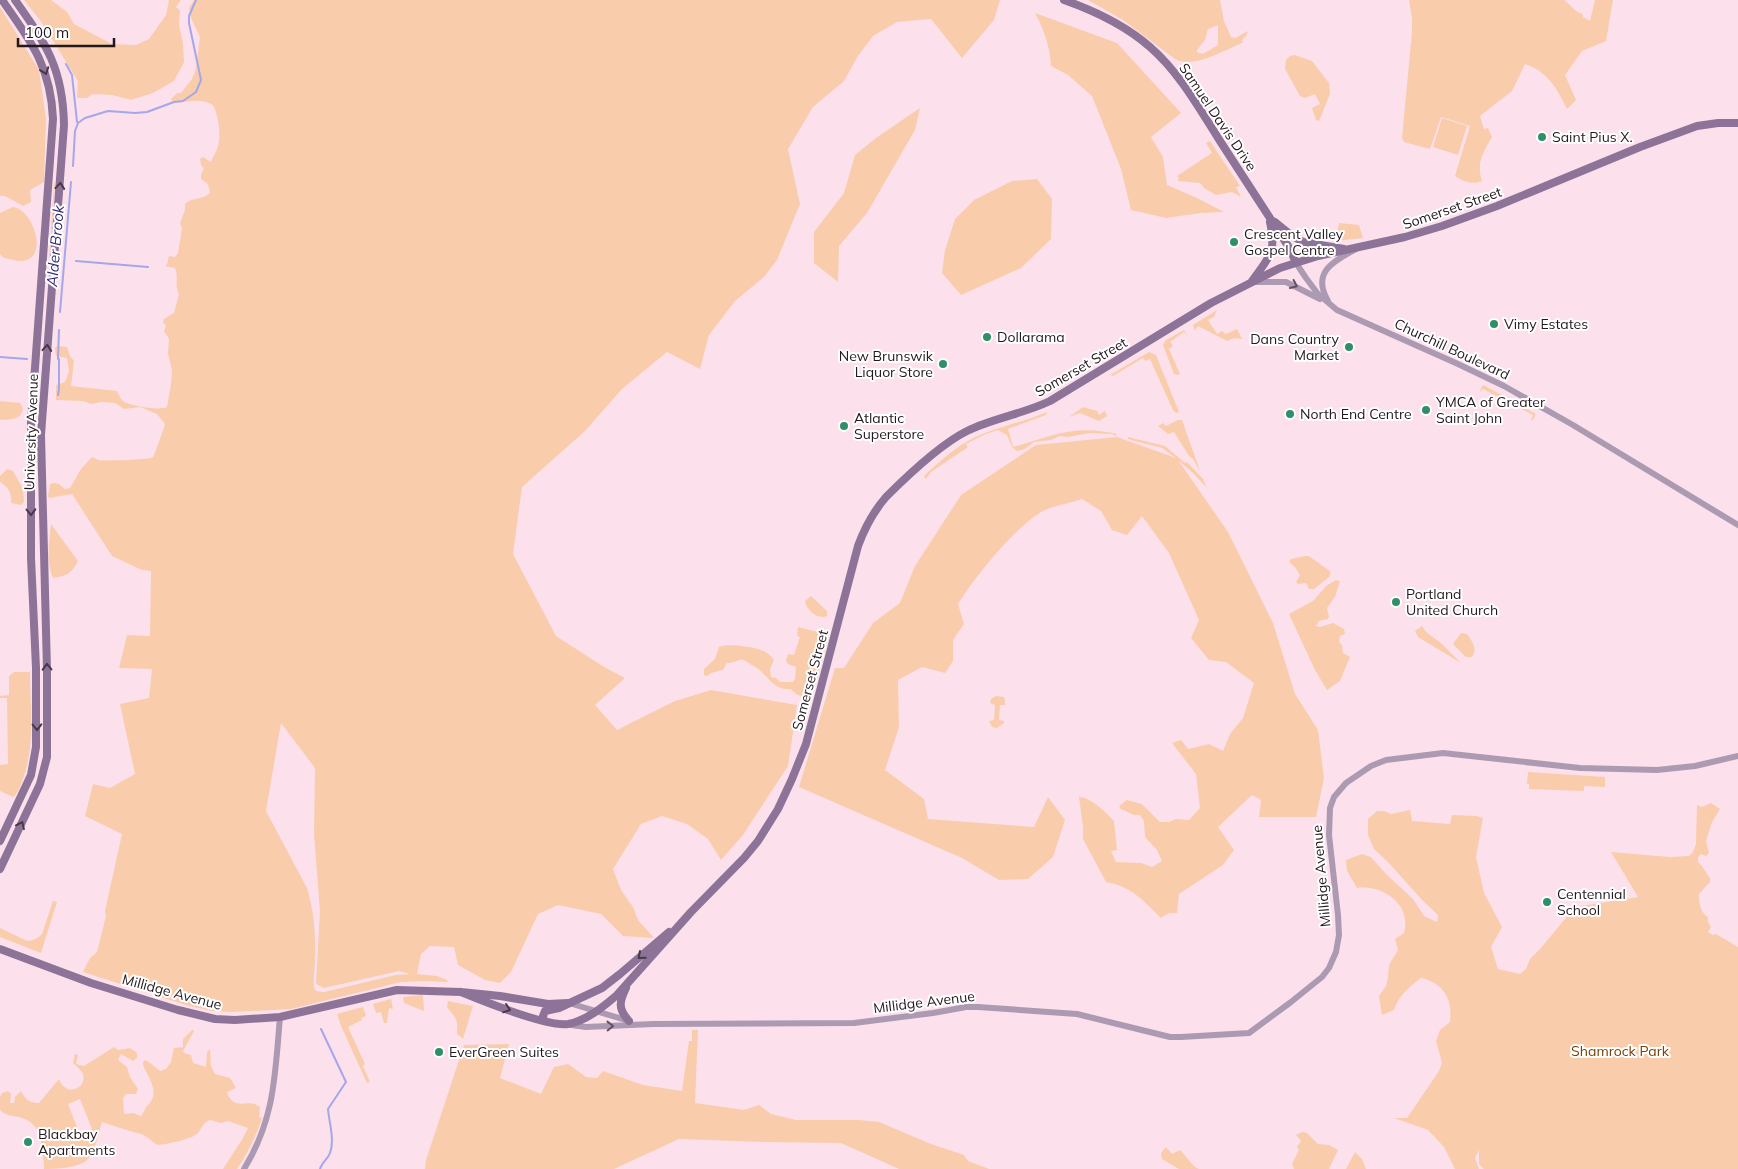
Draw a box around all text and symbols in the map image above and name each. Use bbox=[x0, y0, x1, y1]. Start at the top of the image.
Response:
scale bar bbox=[18, 15, 114, 47]
text: 100 m bbox=[25, 23, 69, 42]
street label: Samuel Davis Drive bbox=[1175, 60, 1261, 174]
one-way arrow bbox=[39, 67, 49, 75]
place label: Saint Pius X. bbox=[1552, 128, 1633, 146]
marker: Saint Pius X. bbox=[1536, 131, 1548, 143]
one-way arrow bbox=[54, 181, 65, 189]
street label: Somerset Street bbox=[1400, 183, 1504, 233]
water label: Alder Brook bbox=[42, 203, 68, 288]
place label: Crescent Valley Gospel Centre bbox=[1244, 225, 1344, 259]
marker: Crescent Valley Gospel Centre bbox=[1228, 236, 1240, 248]
one-way arrow bbox=[1288, 279, 1297, 289]
street label: Churchill Boulevard bbox=[1391, 314, 1513, 384]
place label: Vimy Estates bbox=[1504, 315, 1588, 333]
marker: Vimy Estates bbox=[1488, 318, 1500, 330]
place label: Dollarama bbox=[997, 328, 1065, 346]
place label: Dans Country Market bbox=[1250, 330, 1340, 364]
marker: Dollarama bbox=[981, 331, 993, 343]
street label: Somerset Street bbox=[1032, 333, 1130, 401]
marker: Dans Country Market bbox=[1343, 341, 1355, 353]
one-way arrow bbox=[42, 343, 53, 351]
place label: New Brunswik Liquor Store bbox=[839, 347, 934, 381]
marker: New Brunswik Liquor Store bbox=[937, 358, 949, 370]
street label: University Avenue bbox=[20, 373, 42, 491]
place label: YMCA of Greater Saint John bbox=[1435, 393, 1546, 427]
marker: YMCA of Greater Saint John bbox=[1420, 404, 1432, 416]
place label: North End Centre bbox=[1300, 405, 1412, 423]
marker: North End Centre bbox=[1284, 408, 1296, 420]
place label: Atlantic Superstore bbox=[854, 409, 924, 443]
marker: Atlantic Superstore bbox=[838, 420, 850, 432]
one-way arrow bbox=[26, 508, 36, 516]
place label: Portland United Church bbox=[1406, 585, 1498, 619]
marker: Portland United Church bbox=[1390, 596, 1402, 608]
street label: Somerset Street bbox=[788, 628, 832, 732]
one-way arrow bbox=[42, 663, 52, 671]
one-way arrow bbox=[31, 723, 42, 731]
one-way arrow bbox=[14, 821, 24, 830]
street label: Millidge Avenue bbox=[1308, 824, 1334, 928]
place label: Centennial School bbox=[1557, 885, 1626, 919]
marker: Centennial School bbox=[1541, 896, 1553, 908]
one-way arrow bbox=[638, 950, 647, 959]
street label: Millidge Avenue bbox=[120, 970, 224, 1014]
street label: Millidge Avenue bbox=[872, 987, 976, 1017]
one-way arrow bbox=[502, 1003, 511, 1013]
one-way arrow bbox=[606, 1021, 614, 1031]
park label: Shamrock Park bbox=[1571, 1042, 1670, 1060]
place label: EverGreen Suites bbox=[449, 1043, 559, 1061]
marker: EverGreen Suites bbox=[433, 1046, 445, 1058]
place label: Blackbay Apartments bbox=[38, 1125, 115, 1159]
marker: Blackbay Apartments bbox=[22, 1136, 34, 1148]

